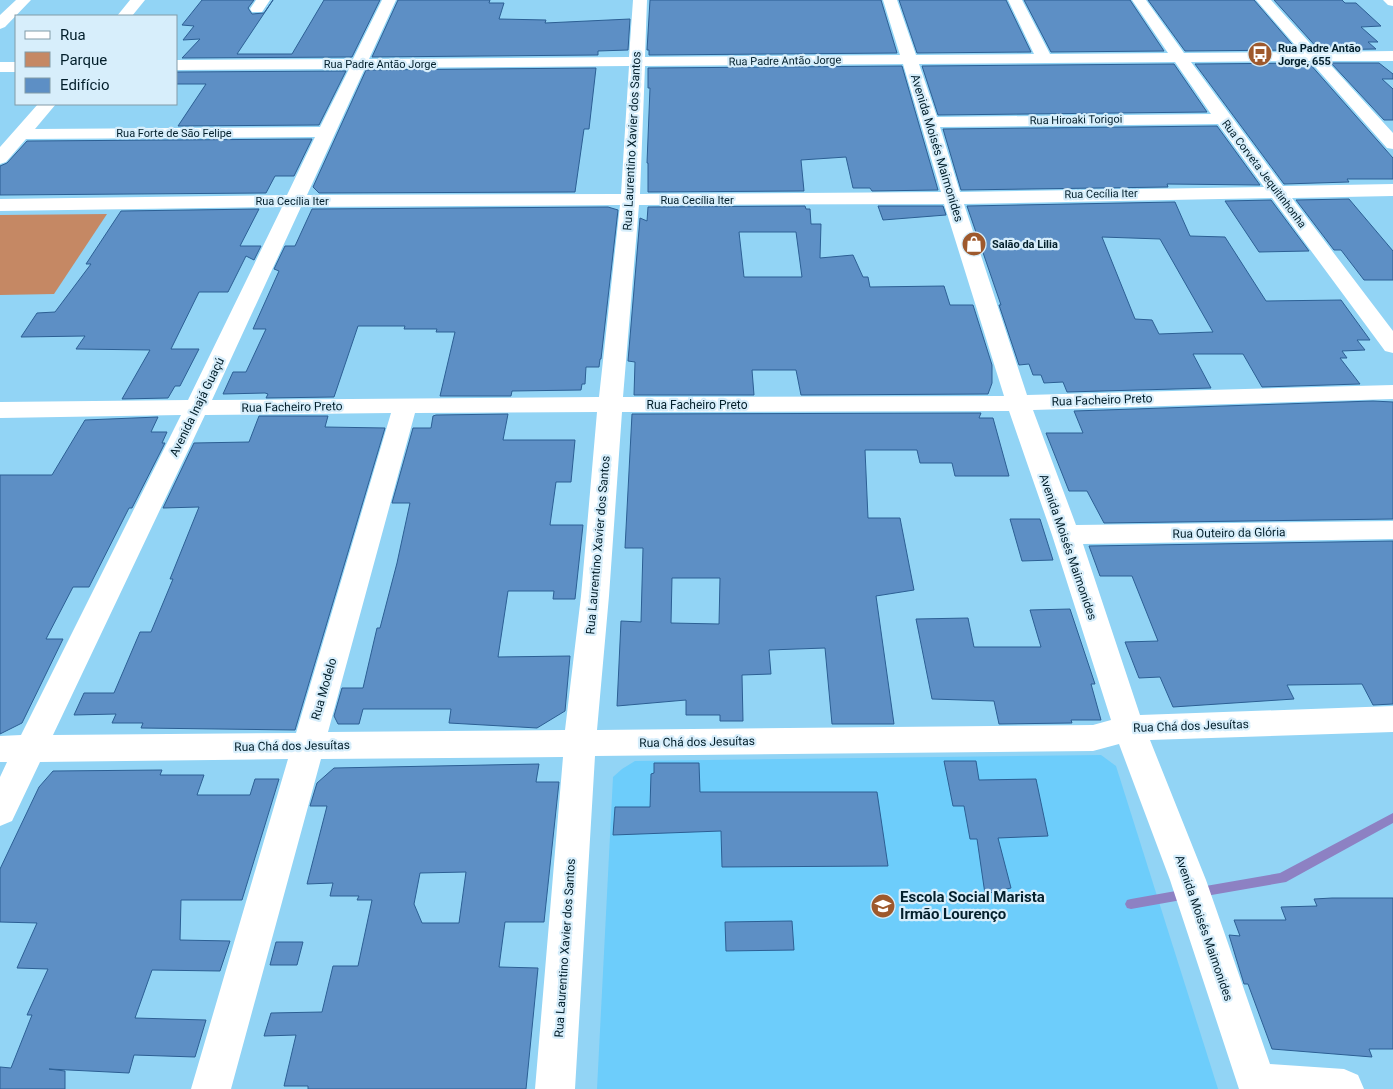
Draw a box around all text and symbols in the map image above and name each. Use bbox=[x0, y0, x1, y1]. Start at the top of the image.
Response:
legend bbox=[15, 15, 178, 105]
text: Rua bbox=[60, 26, 86, 44]
bus stop icon: Rua Padre Antão Jorge, 655 bbox=[1247, 41, 1273, 67]
place label: Rua Padre Antão Jorge, 655 bbox=[1278, 42, 1361, 68]
text: Parque bbox=[60, 51, 107, 69]
street label: Rua Laurentino Xavier dos Santos bbox=[620, 51, 644, 231]
street label: Rua Padre Antão Jorge bbox=[729, 54, 842, 68]
street label: Rua Padre Antão Jorge bbox=[324, 58, 436, 71]
street label: Avenida Moisés Maimonides bbox=[908, 73, 966, 223]
text: Edifício bbox=[60, 76, 109, 94]
street label: Rua Hiroaki Torigoi bbox=[1030, 113, 1122, 127]
street label: Rua Corveta Jequitinhonha bbox=[1219, 117, 1309, 231]
street label: Rua Forte de São Felipe bbox=[116, 127, 232, 140]
street label: Rua Cecília Iter bbox=[1064, 187, 1138, 201]
street label: Rua Cecília Iter bbox=[660, 194, 734, 207]
street label: Rua Cecília Iter bbox=[255, 195, 329, 208]
shop icon: Salão da Lilia bbox=[961, 231, 987, 257]
place label: Salão da Lilia bbox=[992, 238, 1058, 251]
street label: Avenida Inajá Guaçú bbox=[167, 355, 227, 459]
street label: Rua Facheiro Preto bbox=[1051, 391, 1153, 409]
street label: Rua Facheiro Preto bbox=[647, 398, 748, 412]
street label: Rua Facheiro Preto bbox=[241, 399, 343, 415]
street label: Rua Laurentino Xavier dos Santos bbox=[583, 455, 613, 635]
street label: Avenida Moisés Maimonides bbox=[1036, 472, 1100, 622]
street label: Rua Outeiro da Glória bbox=[1172, 525, 1286, 541]
street label: Rua Modelo bbox=[308, 656, 340, 722]
street label: Rua Chá dos Jesuítas bbox=[1133, 717, 1249, 735]
street label: Rua Chá dos Jesuítas bbox=[639, 734, 755, 750]
street label: Rua Chá dos Jesuítas bbox=[234, 738, 350, 754]
street label: Avenida Moisés Maimonides bbox=[1172, 853, 1236, 1003]
street label: Rua Laurentino Xavier dos Santos bbox=[552, 858, 578, 1038]
place label: Escola Social Marista Irmão Lourenço bbox=[900, 888, 1045, 923]
school or university icon: Escola Social Marista Irmão Lourenço bbox=[870, 893, 896, 919]

